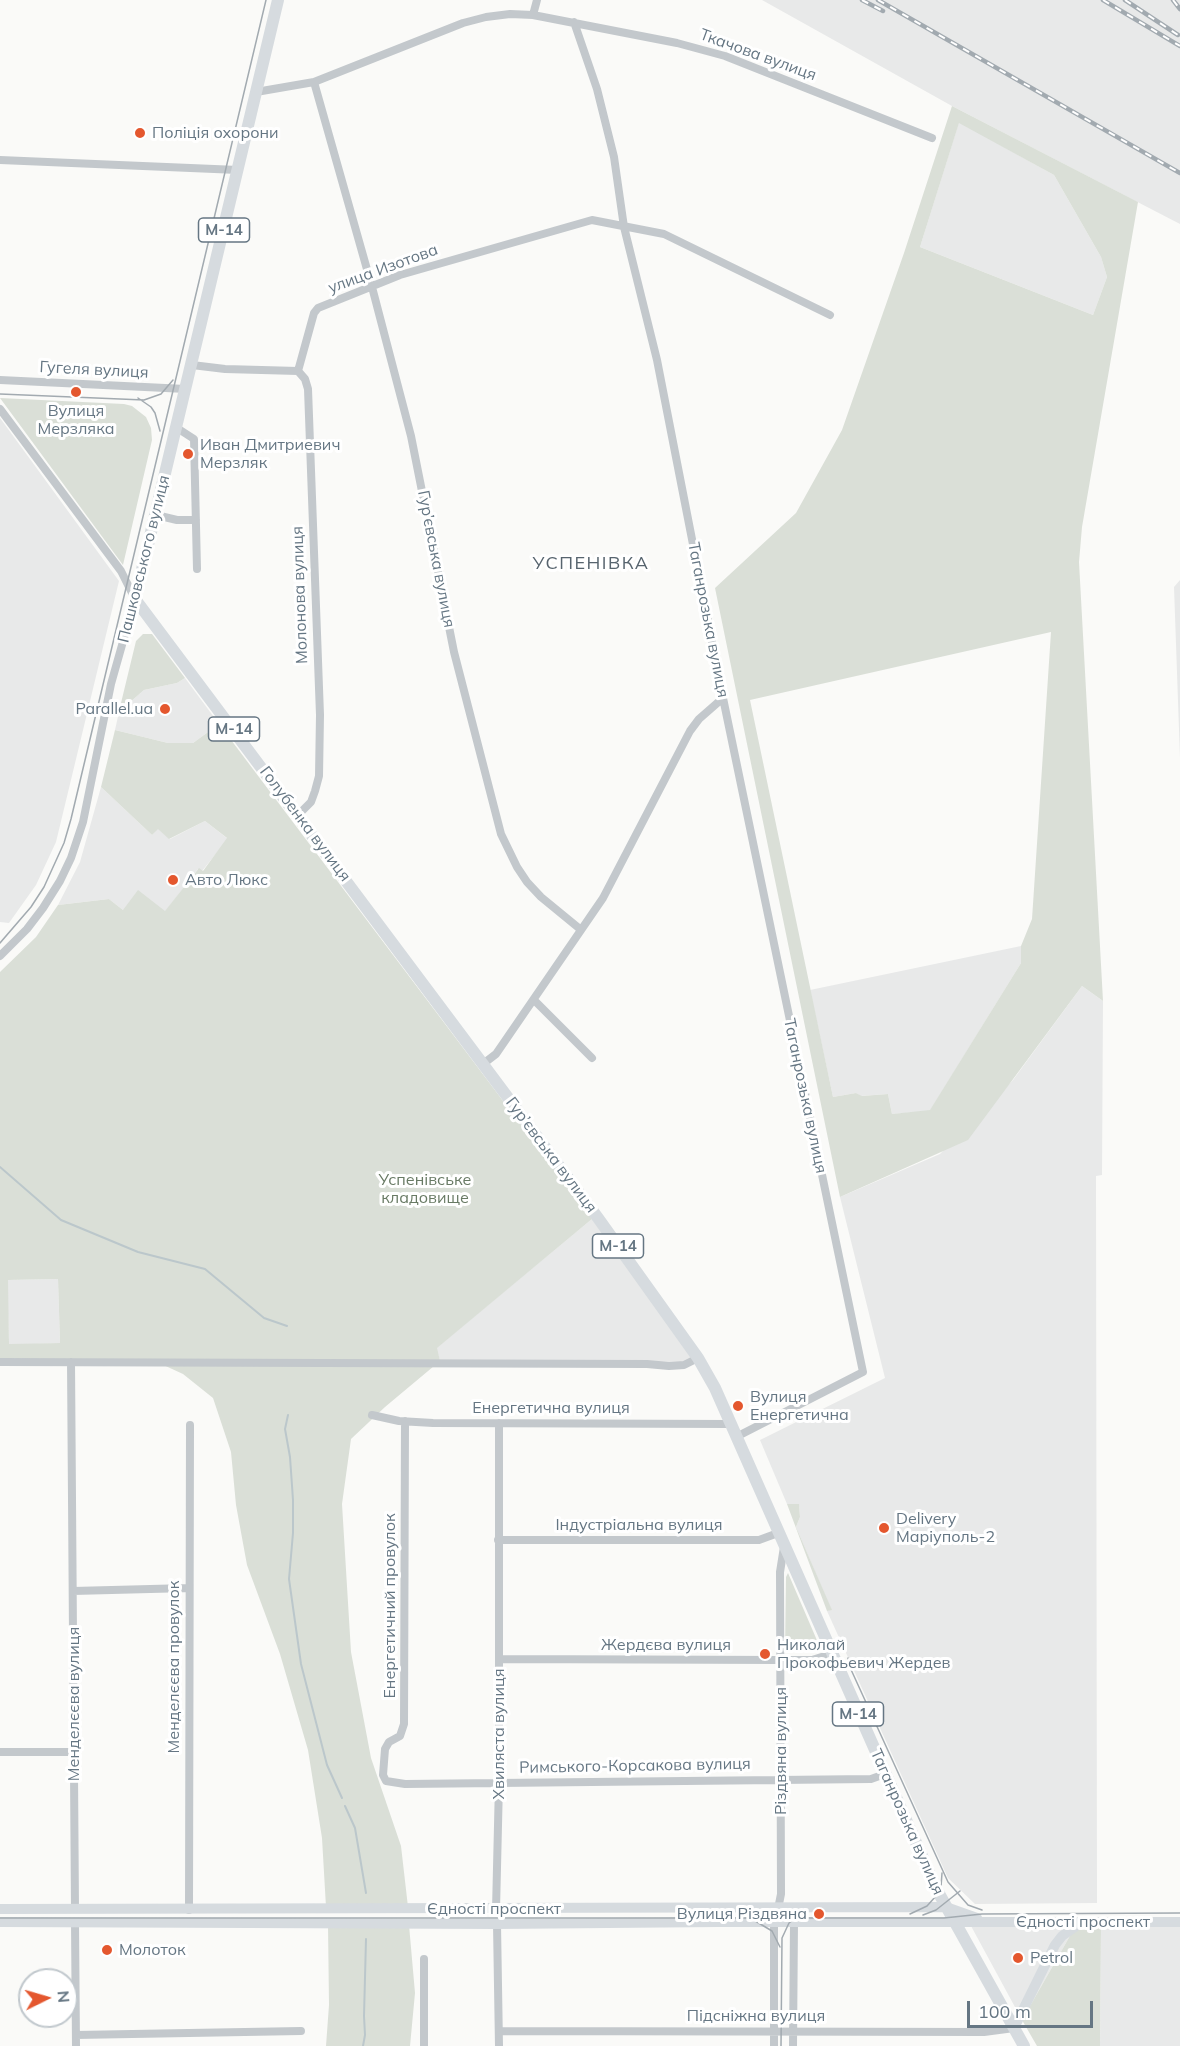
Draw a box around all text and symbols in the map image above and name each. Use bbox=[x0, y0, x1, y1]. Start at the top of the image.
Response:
street label: Ткачова вулиця bbox=[697, 25, 819, 85]
place label: Поліція охорони bbox=[152, 123, 279, 143]
marker: Поліція охорони bbox=[133, 126, 147, 140]
road number: М-14 bbox=[198, 218, 250, 242]
street label: улица Изотова bbox=[325, 240, 441, 298]
street label: Гугеля вулиця bbox=[39, 358, 149, 382]
marker: Вулиця Мерзляка bbox=[69, 385, 83, 399]
place label: Вулиця Мерзляка bbox=[37, 401, 115, 439]
place label: Иван Дмитриевич Мерзляк bbox=[200, 435, 340, 473]
marker: Иван Дмитриевич Мерзляк bbox=[181, 447, 195, 461]
street label: Пашковського вулиця bbox=[114, 473, 174, 645]
street label: Гур’євська вулиця bbox=[413, 489, 459, 629]
street label: Молонова вулиця bbox=[288, 526, 312, 664]
street label: Таганрозька вулиця bbox=[684, 541, 732, 699]
district label: УСПЕНІВКА bbox=[533, 553, 649, 575]
place label: Parallel.ua bbox=[76, 699, 153, 719]
marker: Parallel.ua bbox=[158, 702, 172, 716]
road number: М-14 bbox=[208, 717, 260, 741]
street label: Голубенка вулиця bbox=[255, 763, 355, 885]
place label: Авто Люкс bbox=[185, 870, 268, 890]
marker: Авто Люкс bbox=[166, 873, 180, 887]
street label: Таганрозька вулиця bbox=[779, 1017, 831, 1175]
street label: Гур’євська вулиця bbox=[501, 1093, 601, 1217]
park label: Успенівське кладовище bbox=[379, 1170, 471, 1208]
road number: М-14 bbox=[592, 1234, 644, 1258]
place label: Вулиця Енергетична bbox=[750, 1387, 849, 1425]
street label: Енергетична вулиця bbox=[472, 1398, 630, 1418]
marker: Вулиця Енергетична bbox=[731, 1399, 745, 1413]
place label: Delivery Марiуполь-2 bbox=[896, 1509, 995, 1547]
street label: Енергетичний провулок bbox=[380, 1513, 400, 1699]
street label: Індустріальна вулиця bbox=[555, 1515, 723, 1535]
marker: Delivery Марiуполь-2 bbox=[877, 1521, 891, 1535]
street label: Менделєєва провулок bbox=[164, 1581, 184, 1753]
street label: Менделєєва вулиця bbox=[64, 1627, 84, 1781]
street label: Жердєва вулиця bbox=[601, 1635, 731, 1655]
place label: Николай Прокофьевич Жердев bbox=[777, 1635, 951, 1673]
marker: Николай Прокофьевич Жердев bbox=[758, 1647, 772, 1661]
street label: Хвиляста вулиця bbox=[489, 1669, 509, 1799]
street label: Різдвяна вулиця bbox=[771, 1687, 791, 1815]
road number: М-14 bbox=[832, 1702, 884, 1726]
street label: Таганрозька вулиця bbox=[866, 1746, 948, 1898]
street label: Римського-Корсакова вулиця bbox=[519, 1754, 751, 1778]
street label: Єдності проспект bbox=[427, 1899, 561, 1919]
place label: Вулиця Різдвяна bbox=[677, 1904, 807, 1924]
marker: Вулиця Різдвяна bbox=[812, 1907, 826, 1921]
street label: Єдності проспект bbox=[1016, 1912, 1150, 1932]
place label: Молоток bbox=[119, 1940, 186, 1960]
marker: Молоток bbox=[100, 1943, 114, 1957]
place label: Petrol bbox=[1030, 1948, 1073, 1968]
marker: Petrol bbox=[1011, 1951, 1025, 1965]
north arrow bbox=[18, 1968, 78, 2028]
scale bar bbox=[970, 1989, 1096, 2027]
text: N bbox=[53, 1990, 74, 2004]
text: 100 m bbox=[978, 2000, 1031, 2023]
street label: Підсніжна вулиця bbox=[687, 2006, 825, 2026]

